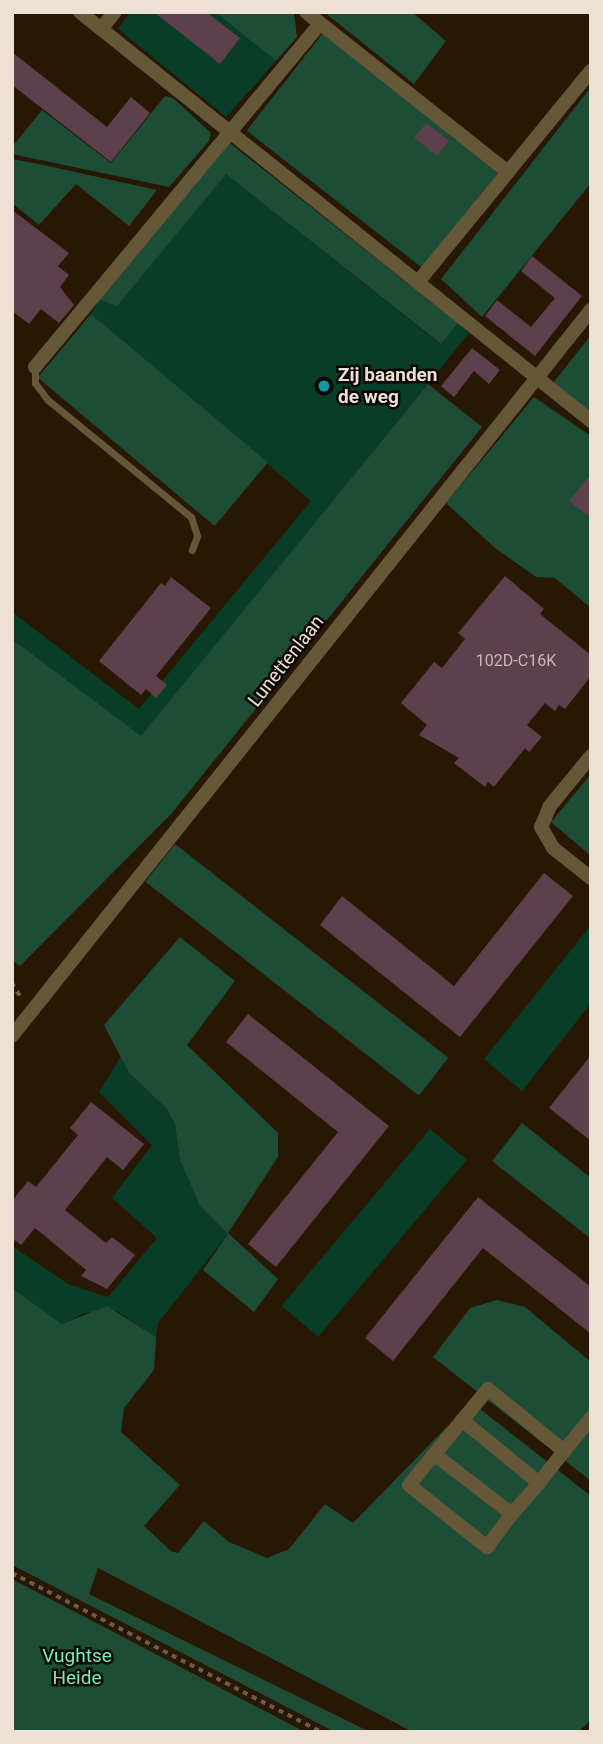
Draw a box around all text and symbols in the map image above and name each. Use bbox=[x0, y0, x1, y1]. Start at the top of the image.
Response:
place label: Zij baanden de weg bbox=[338, 364, 438, 408]
marker: Zij baanden de weg bbox=[316, 378, 332, 394]
street label: Lunettenlaan bbox=[243, 611, 329, 711]
house number: 102D-C16K bbox=[476, 651, 556, 671]
park label: Vughtse Heide bbox=[42, 1645, 112, 1689]

